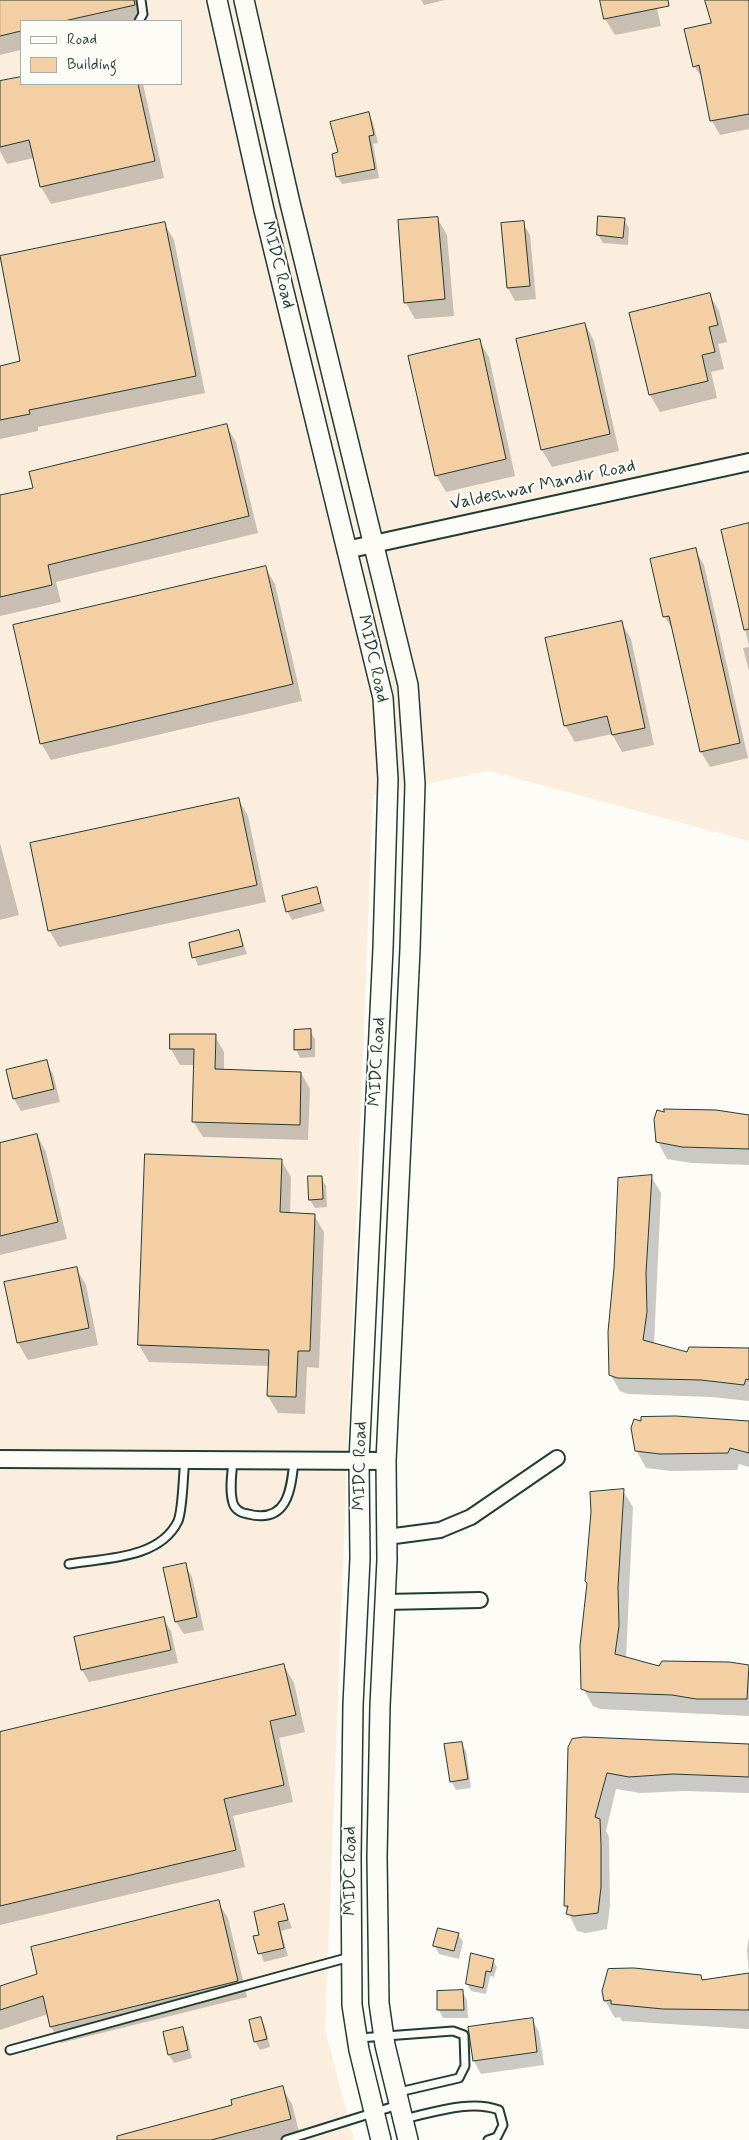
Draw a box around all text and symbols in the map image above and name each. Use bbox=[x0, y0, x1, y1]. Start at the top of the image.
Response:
legend bbox=[20, 20, 182, 85]
text: Road bbox=[67, 30, 97, 50]
text: Building bbox=[67, 55, 117, 75]
street label: MIDC Road bbox=[256, 219, 298, 311]
street label: Valdeshwar Mandir Road bbox=[448, 456, 638, 516]
street label: MIDC Road bbox=[351, 613, 393, 705]
street label: MIDC Road bbox=[365, 1017, 391, 1107]
street label: MIDC Road bbox=[349, 1421, 373, 1511]
street label: MIDC Road bbox=[340, 1826, 362, 1916]

